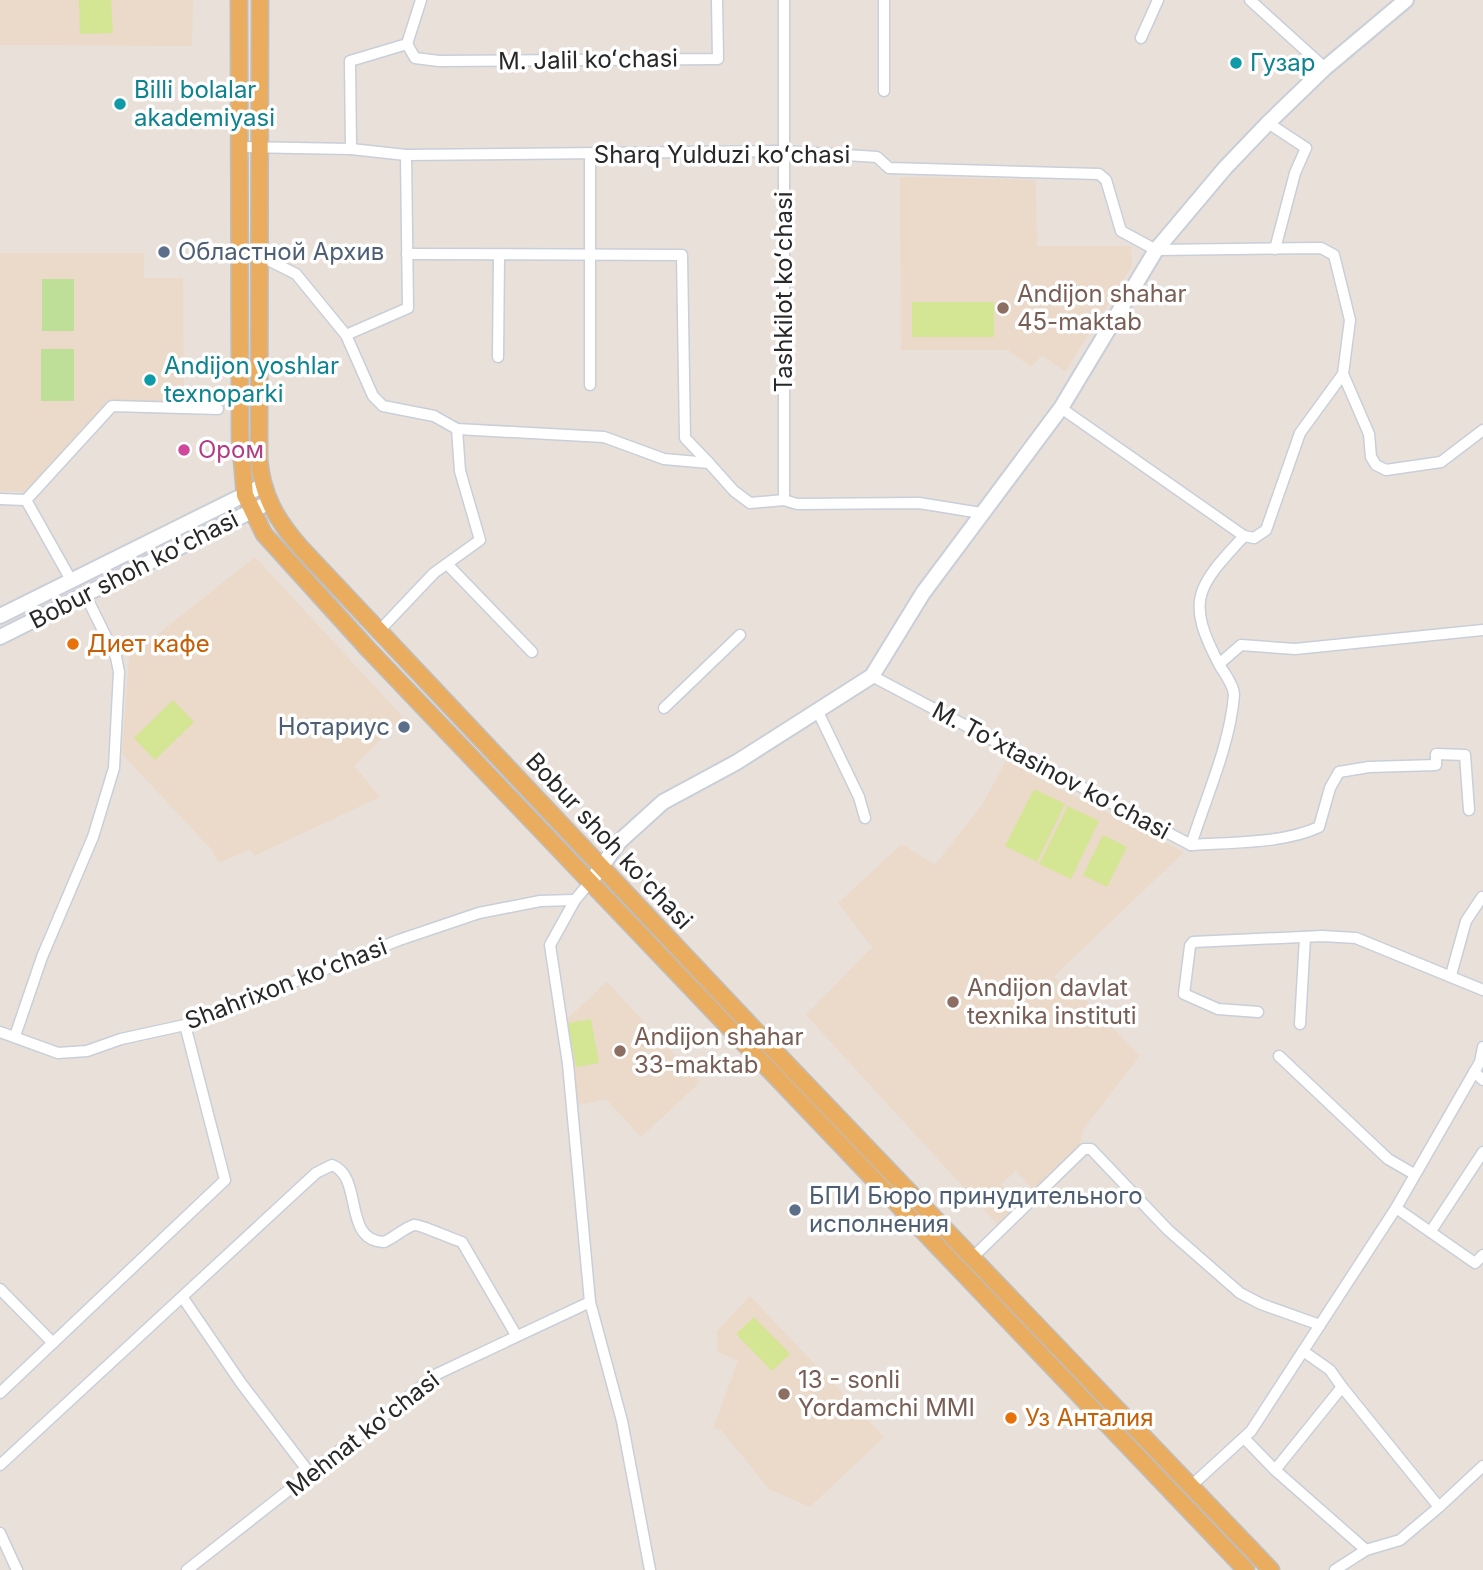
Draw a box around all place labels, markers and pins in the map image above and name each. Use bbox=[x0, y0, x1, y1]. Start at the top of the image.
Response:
place label: Гузар bbox=[1250, 48, 1315, 77]
marker: Гузар bbox=[1228, 55, 1244, 71]
place label: Billi bolalar akademiyasi bbox=[134, 75, 275, 132]
marker: Billi bolalar akademiyasi bbox=[112, 96, 128, 112]
place label: Областной Архив bbox=[178, 237, 384, 266]
marker: Областной Архив bbox=[156, 244, 172, 260]
place label: Andijon shahar 45-maktab bbox=[1017, 279, 1186, 336]
marker: Andijon shahar 45-maktab bbox=[995, 300, 1011, 316]
place label: Andijon yoshlar texnoparki bbox=[164, 351, 339, 408]
marker: Andijon yoshlar texnoparki bbox=[142, 372, 158, 388]
place label: Ором bbox=[198, 435, 264, 464]
marker: Ором bbox=[176, 442, 192, 458]
place label: Диет кафе bbox=[87, 629, 210, 658]
marker: Диет кафе bbox=[65, 636, 81, 652]
place label: Нотариус bbox=[278, 712, 390, 741]
marker: Нотариус bbox=[396, 719, 412, 735]
place label: Andijon davlat texnika instituti bbox=[967, 973, 1137, 1030]
marker: Andijon davlat texnika instituti bbox=[945, 994, 961, 1010]
place label: Andijon shahar 33-maktab bbox=[634, 1022, 803, 1079]
marker: Andijon shahar 33-maktab bbox=[612, 1043, 628, 1059]
place label: БПИ Бюро принудительного исполнения bbox=[809, 1181, 1143, 1238]
marker: БПИ Бюро принудительного исполнения bbox=[787, 1202, 803, 1218]
place label: 13 - sonli Yordamchi MMI bbox=[798, 1365, 975, 1422]
marker: 13 - sonli Yordamchi MMI bbox=[776, 1386, 792, 1402]
place label: Уз Анталия bbox=[1025, 1403, 1154, 1432]
marker: Уз Анталия bbox=[1003, 1410, 1019, 1426]

